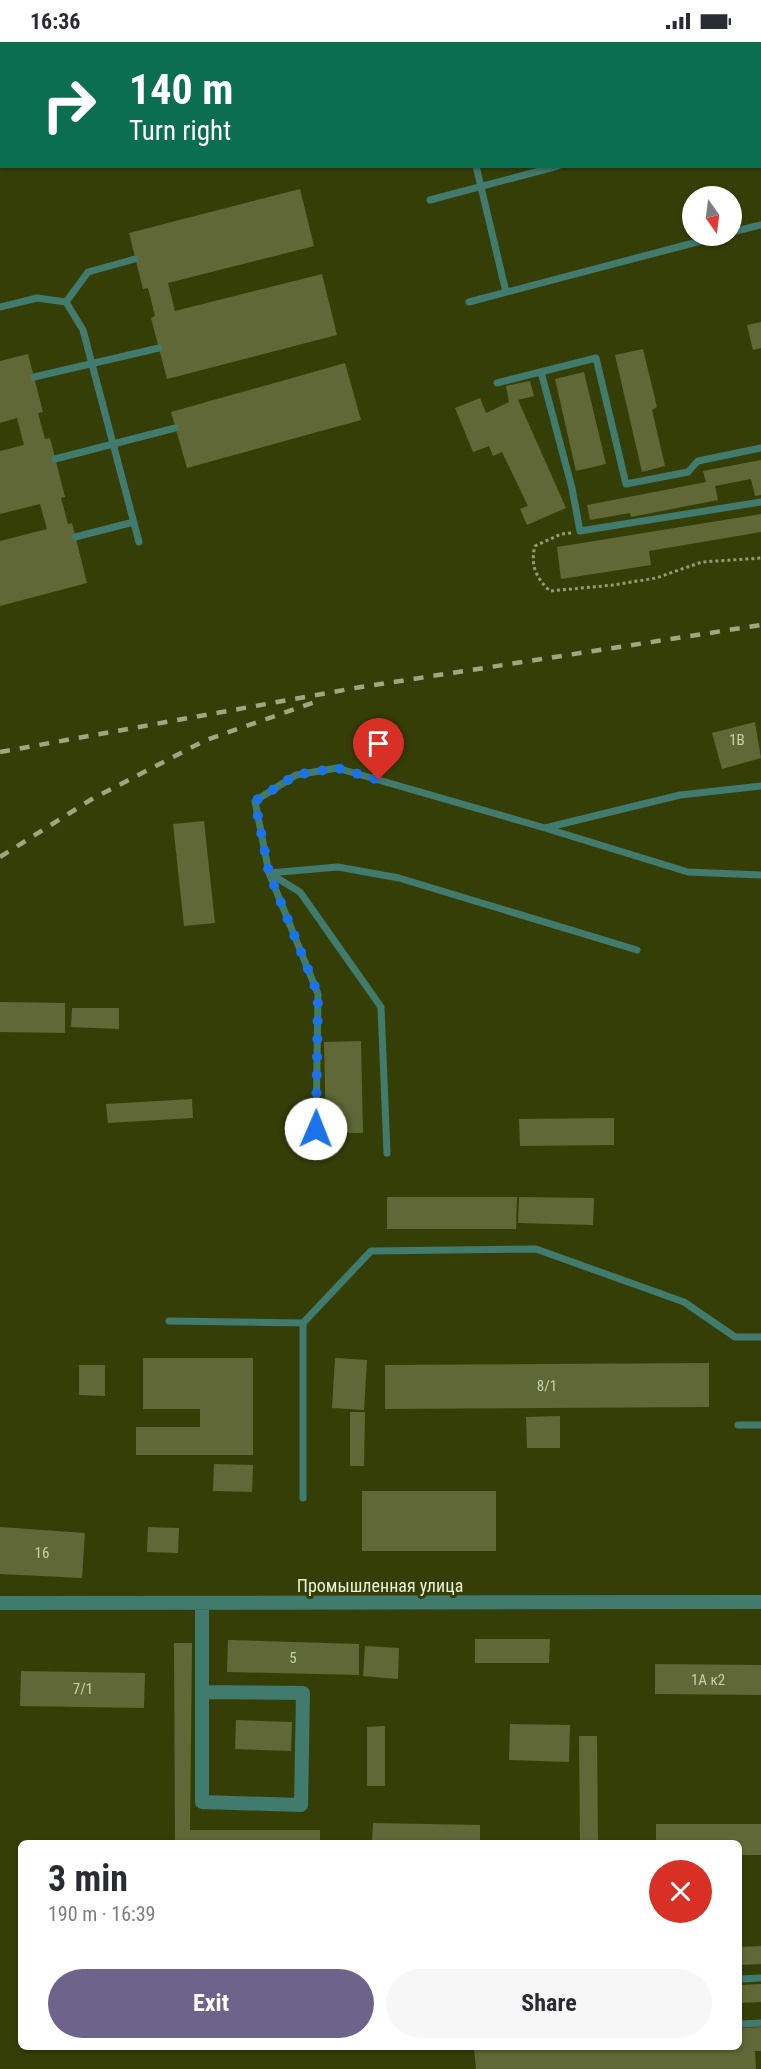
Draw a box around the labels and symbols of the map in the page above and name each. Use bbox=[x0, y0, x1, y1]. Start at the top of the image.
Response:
north arrow bbox=[682, 186, 742, 246]
pin bbox=[353, 718, 404, 780]
house number: 1В bbox=[729, 731, 745, 749]
position arrow bbox=[284, 1097, 348, 1161]
house number: 8/1 bbox=[537, 1377, 557, 1395]
house number: 16 bbox=[35, 1544, 49, 1562]
street label: Промышленная улица bbox=[297, 1575, 463, 1596]
house number: 5 bbox=[289, 1649, 297, 1667]
house number: 1А к2 bbox=[691, 1671, 725, 1689]
house number: 7/1 bbox=[73, 1680, 93, 1698]

